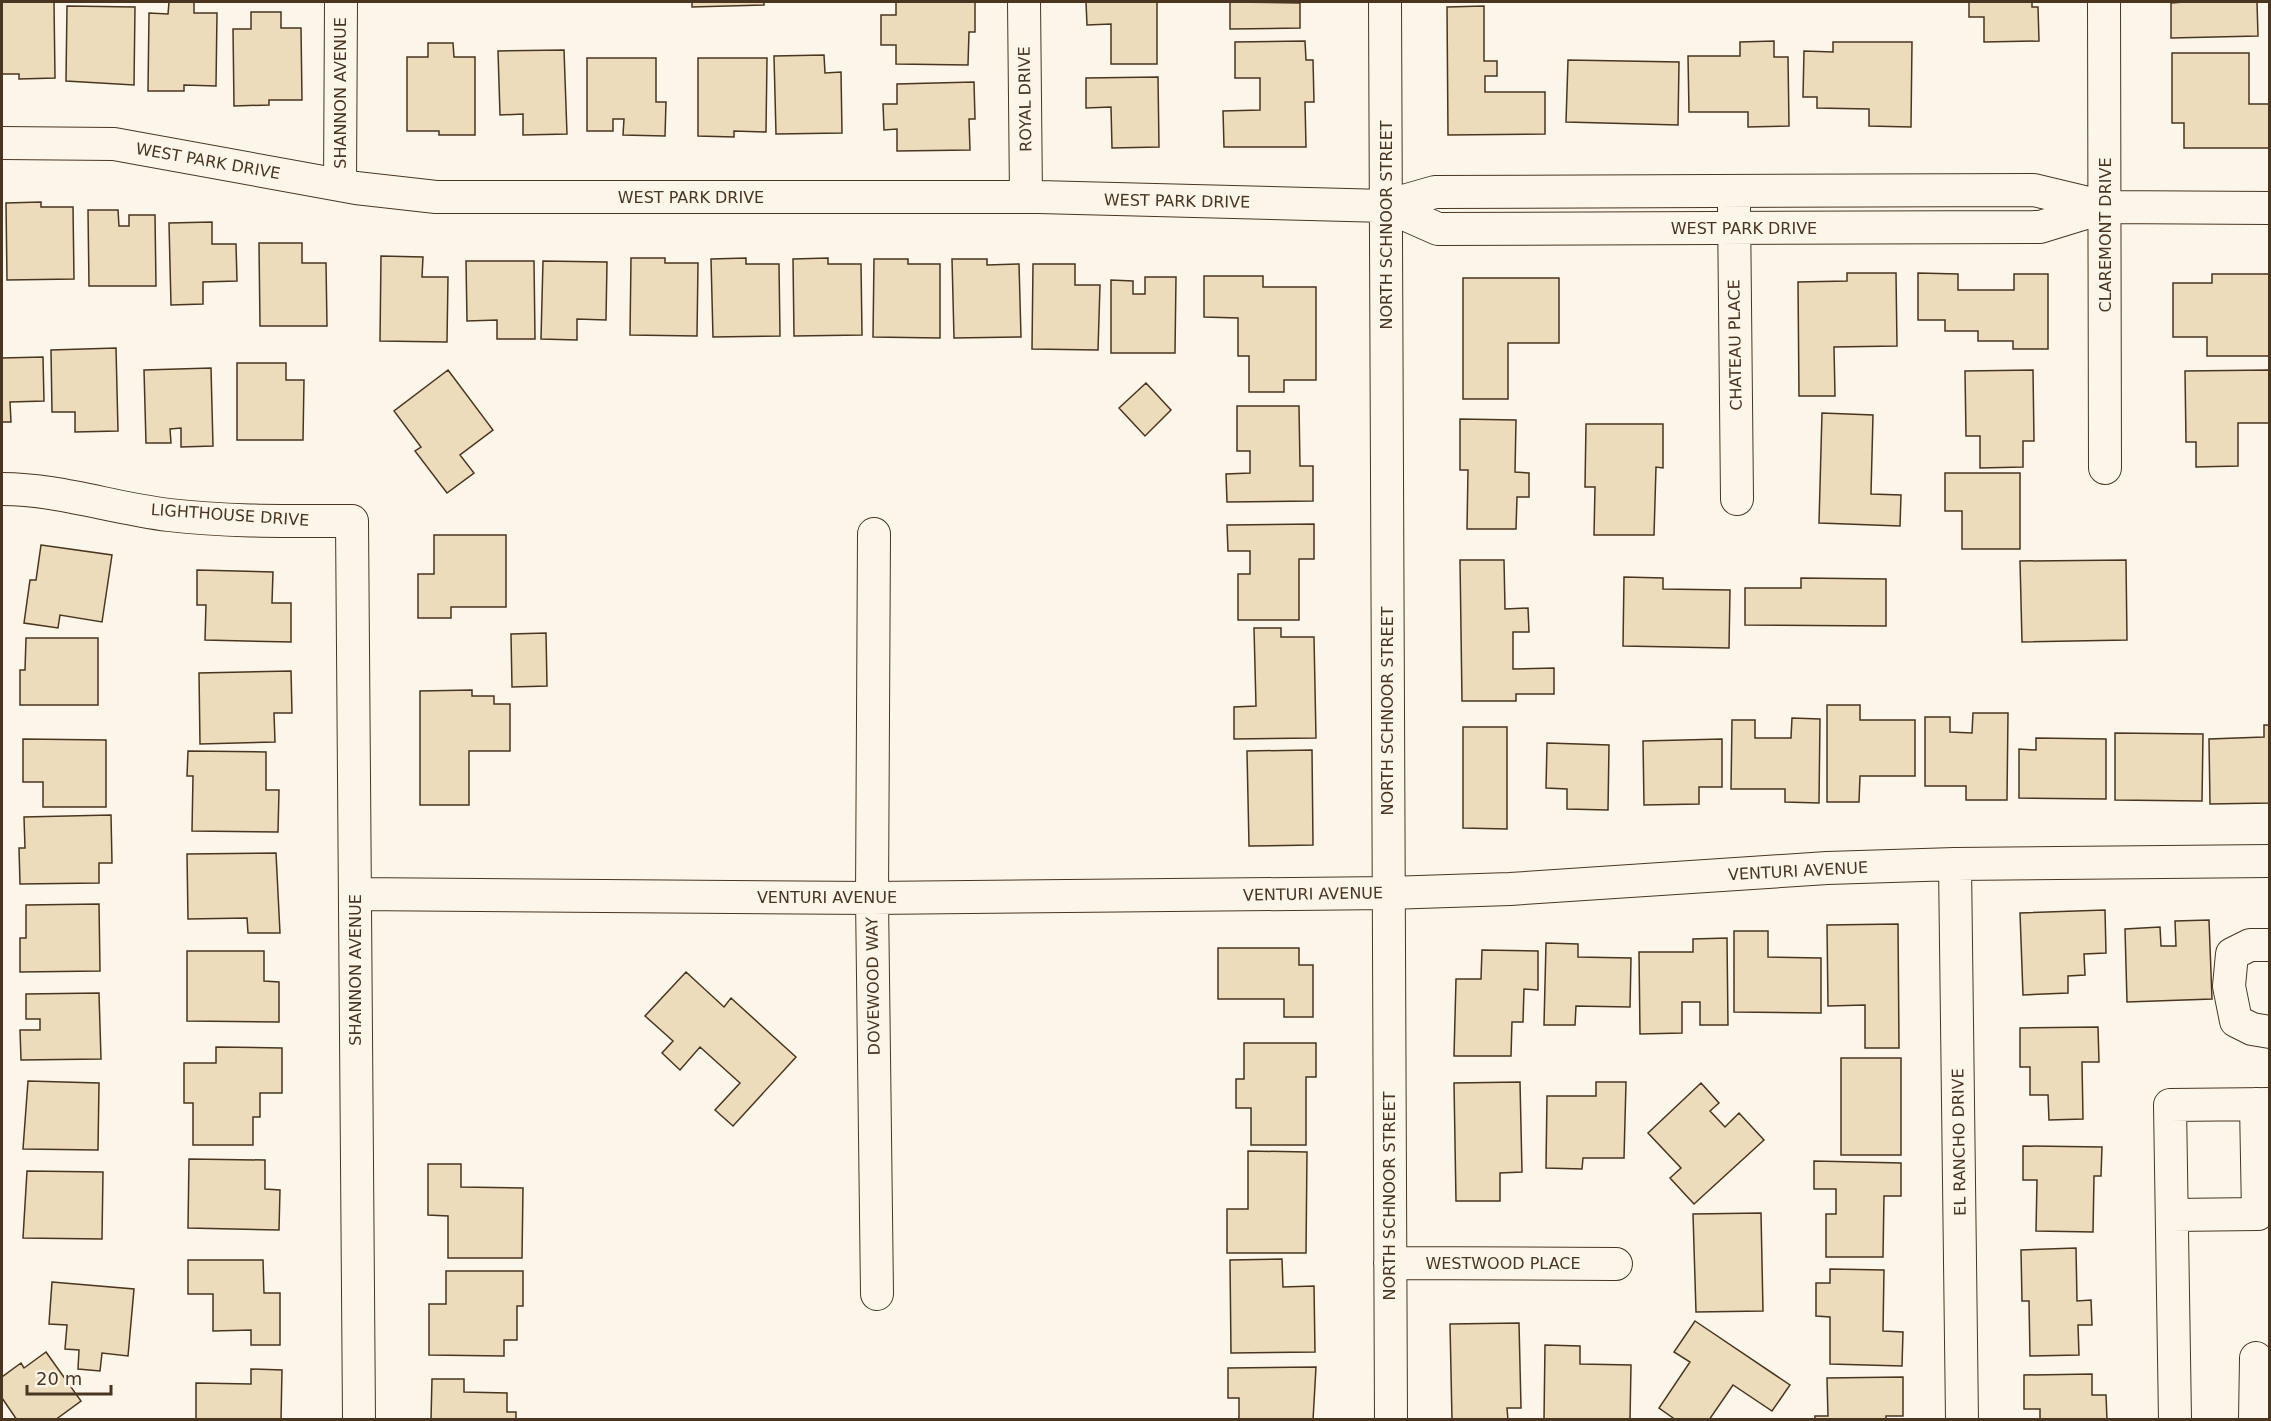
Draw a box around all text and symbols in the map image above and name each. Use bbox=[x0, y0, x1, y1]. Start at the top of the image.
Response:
street label: SHANNON AVENUE bbox=[331, 17, 350, 169]
street label: ROYAL DRIVE bbox=[1015, 46, 1035, 152]
street label: NORTH SCHNOOR STREET bbox=[1377, 120, 1396, 330]
street label: WEST PARK DRIVE bbox=[134, 139, 282, 183]
street label: CLAREMONT DRIVE bbox=[2096, 157, 2115, 313]
street label: WEST PARK DRIVE bbox=[618, 188, 764, 207]
street label: WEST PARK DRIVE bbox=[1104, 190, 1250, 212]
street label: WEST PARK DRIVE bbox=[1671, 219, 1817, 238]
street label: CHATEAU PLACE bbox=[1724, 279, 1746, 411]
street label: LIGHTHOUSE DRIVE bbox=[150, 500, 310, 530]
street label: NORTH SCHNOOR STREET bbox=[1378, 606, 1397, 816]
street label: VENTURI AVENUE bbox=[1727, 858, 1869, 884]
street label: VENTURI AVENUE bbox=[1243, 883, 1383, 905]
street label: VENTURI AVENUE bbox=[757, 888, 897, 907]
street label: SHANNON AVENUE bbox=[346, 894, 365, 1046]
street label: DOVEWOOD WAY bbox=[862, 916, 884, 1055]
street label: EL RANCHO DRIVE bbox=[1948, 1068, 1970, 1216]
street label: NORTH SCHNOOR STREET bbox=[1380, 1091, 1399, 1301]
street label: WESTWOOD PLACE bbox=[1425, 1254, 1581, 1273]
scale bar bbox=[27, 1358, 111, 1396]
text: 20 m bbox=[36, 1368, 82, 1389]

